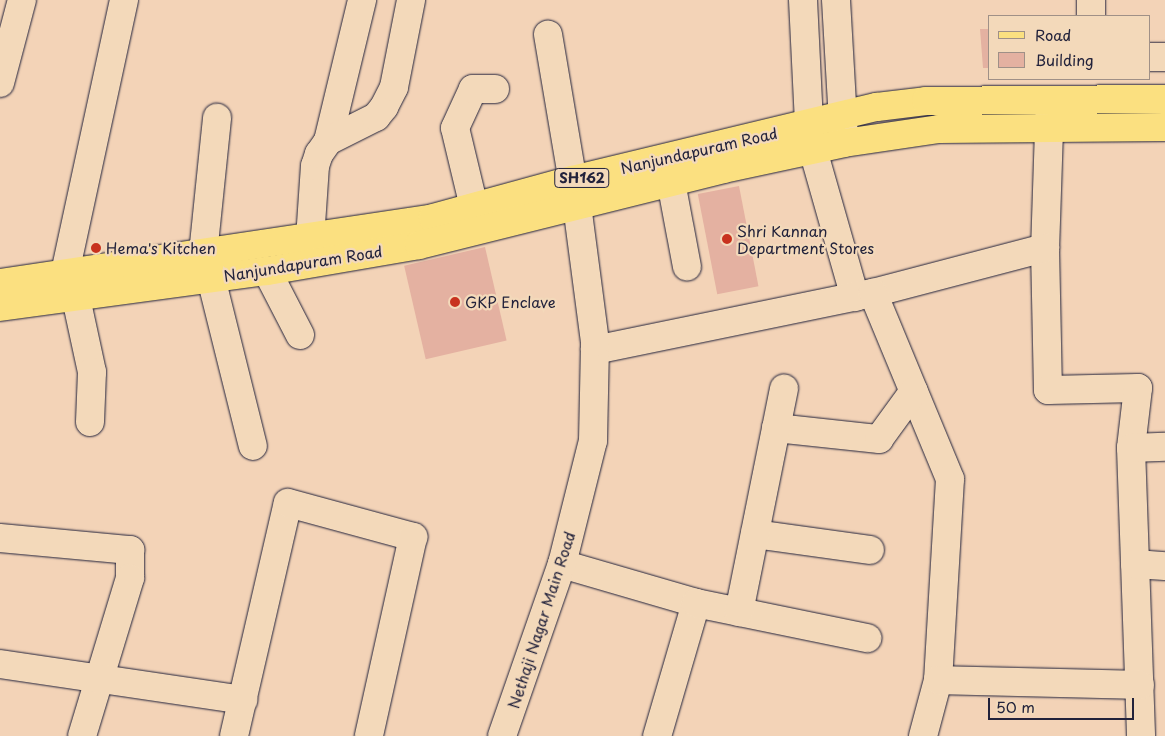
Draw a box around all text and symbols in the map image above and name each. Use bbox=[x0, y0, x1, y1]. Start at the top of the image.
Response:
legend bbox=[988, 15, 1150, 80]
text: Road bbox=[1035, 23, 1071, 46]
text: Building bbox=[1035, 48, 1094, 71]
street label: Nanjundapuram Road bbox=[619, 123, 779, 177]
road number: SH162 bbox=[553, 167, 611, 190]
place label: Shri Kannan Department Stores bbox=[737, 221, 874, 256]
marker: Shri Kannan Department Stores bbox=[721, 233, 733, 245]
place label: Hema's Kitchen bbox=[106, 239, 216, 257]
marker: Hema's Kitchen bbox=[90, 242, 102, 254]
street label: Nanjundapuram Road bbox=[223, 242, 383, 284]
place label: GKP Enclave bbox=[465, 293, 557, 311]
marker: GKP Enclave bbox=[449, 296, 461, 308]
street label: Nethaji Nagar Main Road bbox=[504, 529, 578, 711]
scale bar bbox=[990, 688, 1136, 720]
text: 50 m bbox=[996, 695, 1035, 718]

